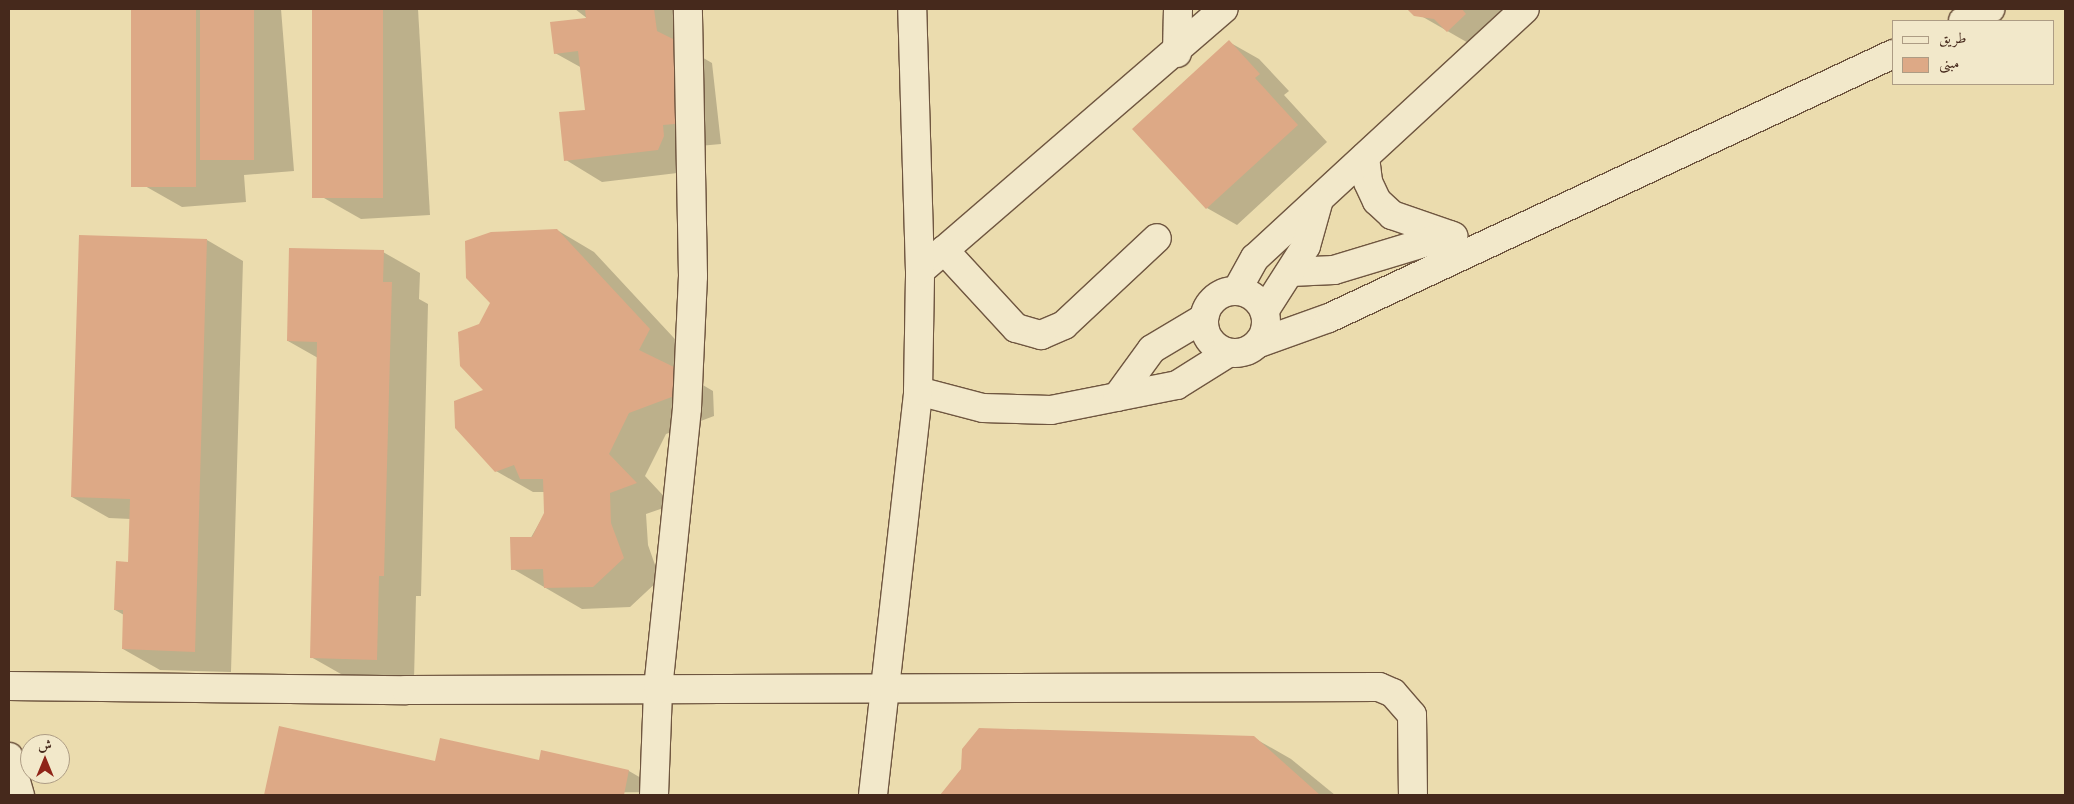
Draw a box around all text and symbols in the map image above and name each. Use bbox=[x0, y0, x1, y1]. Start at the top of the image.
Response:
legend bbox=[1892, 20, 2054, 85]
text: طريق bbox=[1939, 28, 1966, 47]
text: مبنى bbox=[1939, 53, 1959, 72]
north arrow bbox=[20, 734, 70, 784]
text: ش bbox=[38, 736, 52, 754]

